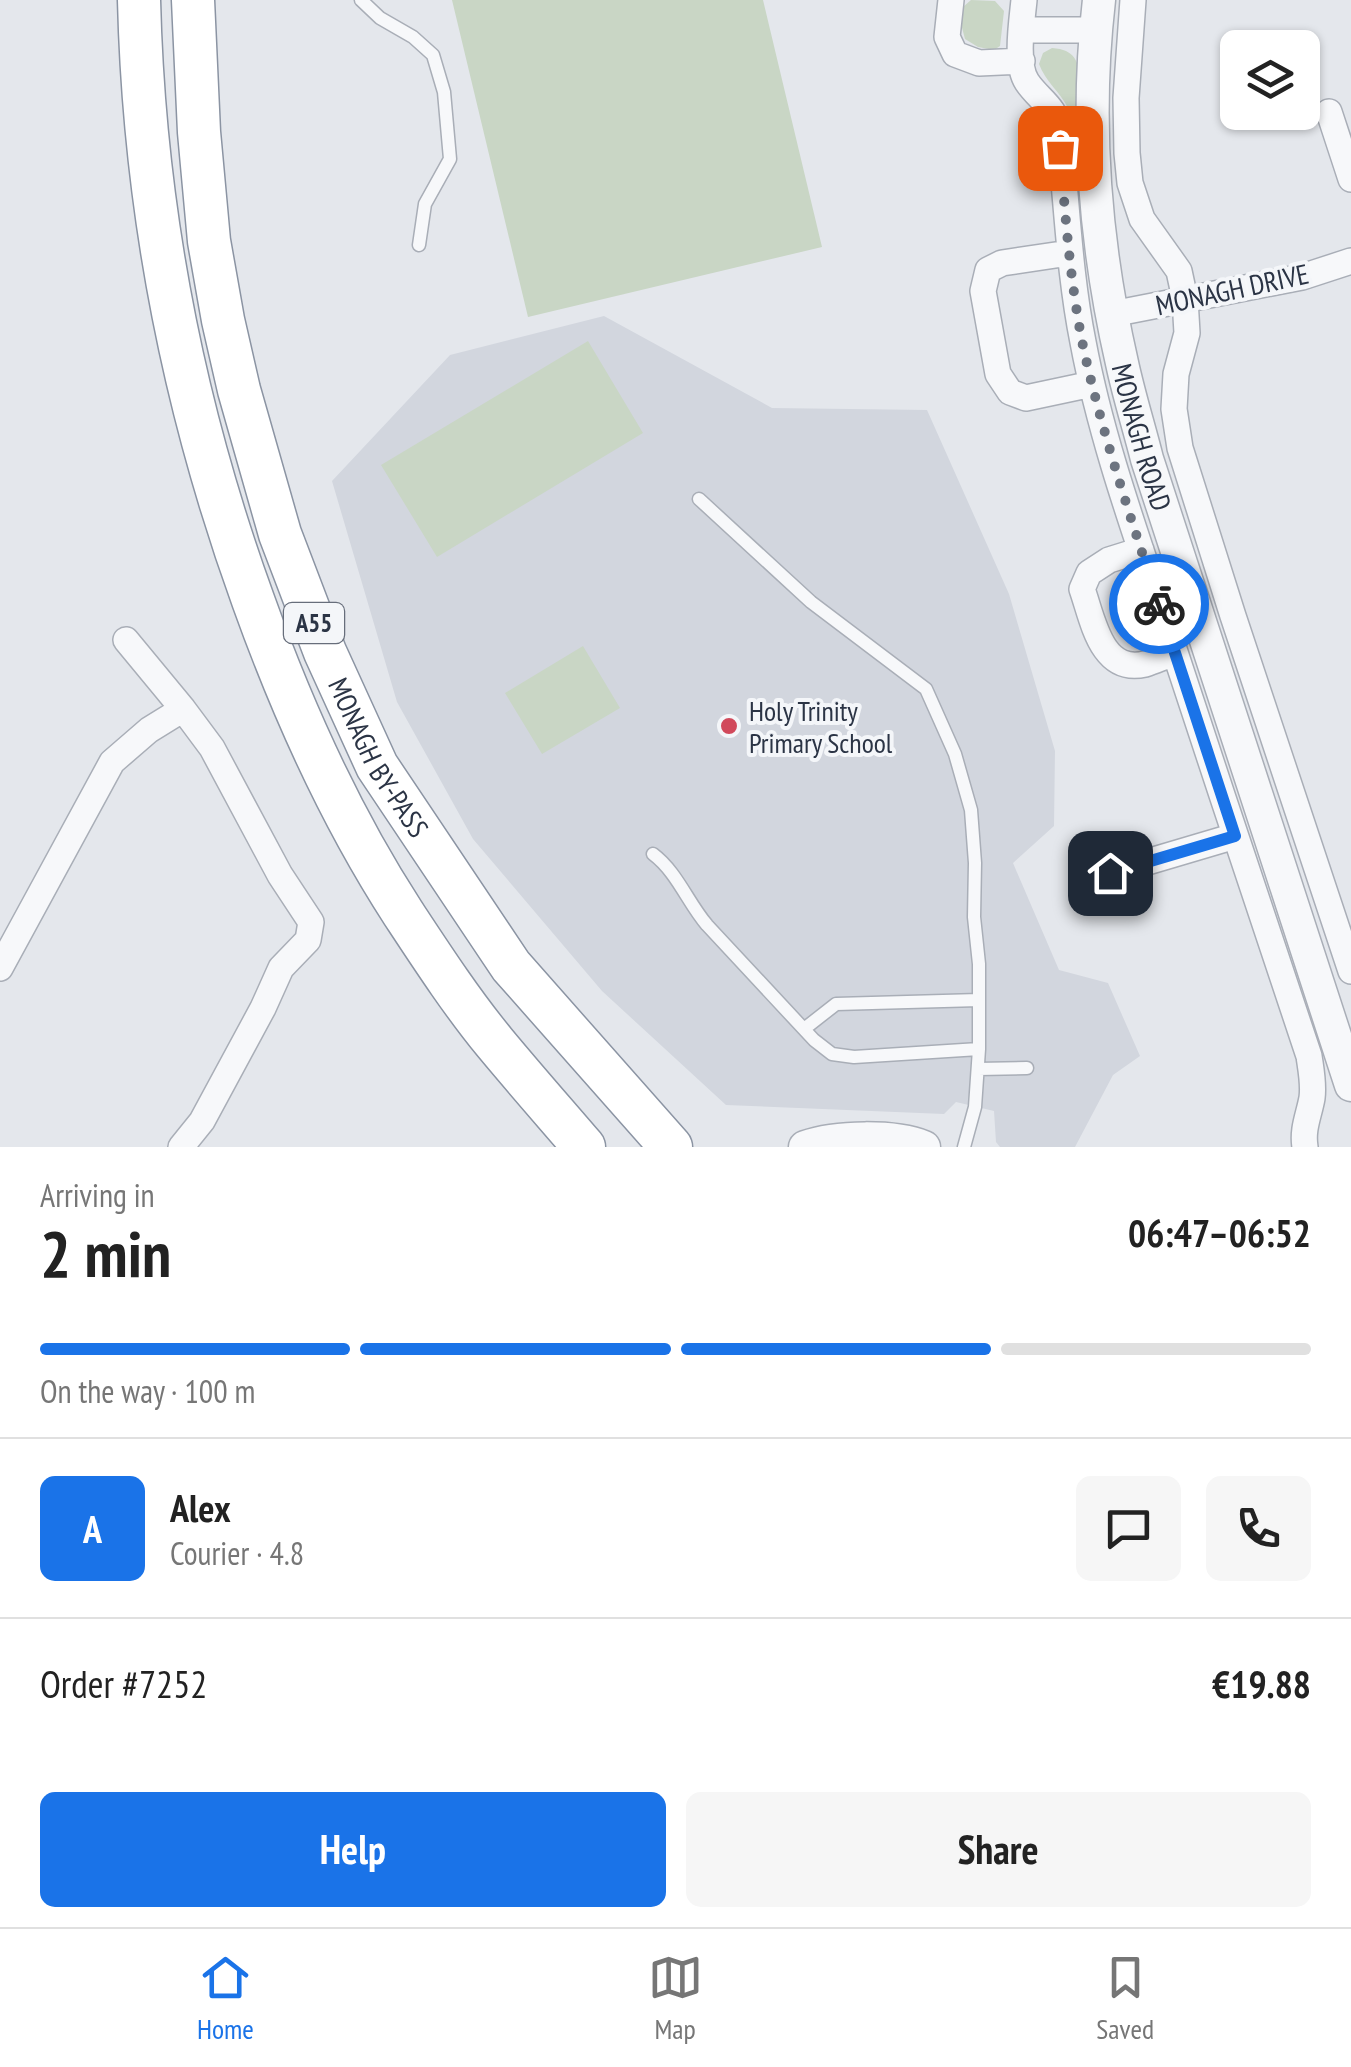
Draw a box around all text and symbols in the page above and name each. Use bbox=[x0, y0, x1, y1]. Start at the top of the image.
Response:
map controls bbox=[1220, 30, 1320, 130]
button: layers bbox=[1220, 30, 1320, 130]
pin bbox=[1018, 106, 1103, 191]
icon: bag bbox=[1033, 121, 1088, 176]
street label: MONAGH DRIVE bbox=[1152, 255, 1312, 323]
street label: MONAGH ROAD bbox=[1104, 360, 1181, 515]
courier bbox=[1109, 554, 1209, 654]
icon: bike bbox=[1132, 577, 1187, 632]
road number: A55 bbox=[284, 603, 344, 643]
street label: MONAGH BY-PASS bbox=[321, 672, 438, 844]
place label: Holy Trinity Primary School bbox=[749, 692, 893, 761]
marker: Holy Trinity Primary School bbox=[718, 715, 740, 737]
pin bbox=[1068, 831, 1153, 916]
icon: home bbox=[1083, 846, 1138, 901]
text: Arriving in bbox=[40, 1174, 155, 1216]
text: 06:47–06:52 bbox=[1128, 1208, 1311, 1257]
text: 2 min bbox=[40, 1211, 171, 1295]
text: On the way · 100 m bbox=[40, 1370, 255, 1412]
button: chat bbox=[1076, 1476, 1181, 1581]
button: phone bbox=[1206, 1476, 1311, 1581]
text: Alex bbox=[170, 1483, 231, 1532]
text: A bbox=[83, 1504, 102, 1553]
text: Courier · 4.8 bbox=[170, 1532, 304, 1574]
text: Order #7252 bbox=[40, 1659, 207, 1708]
text: €19.88 bbox=[1212, 1659, 1311, 1708]
button: Help bbox=[40, 1792, 666, 1907]
button: Share bbox=[686, 1792, 1311, 1907]
tab: Home bbox=[197, 1950, 254, 2047]
tab: Map bbox=[648, 1950, 703, 2047]
tab: Saved bbox=[1096, 1950, 1154, 2047]

